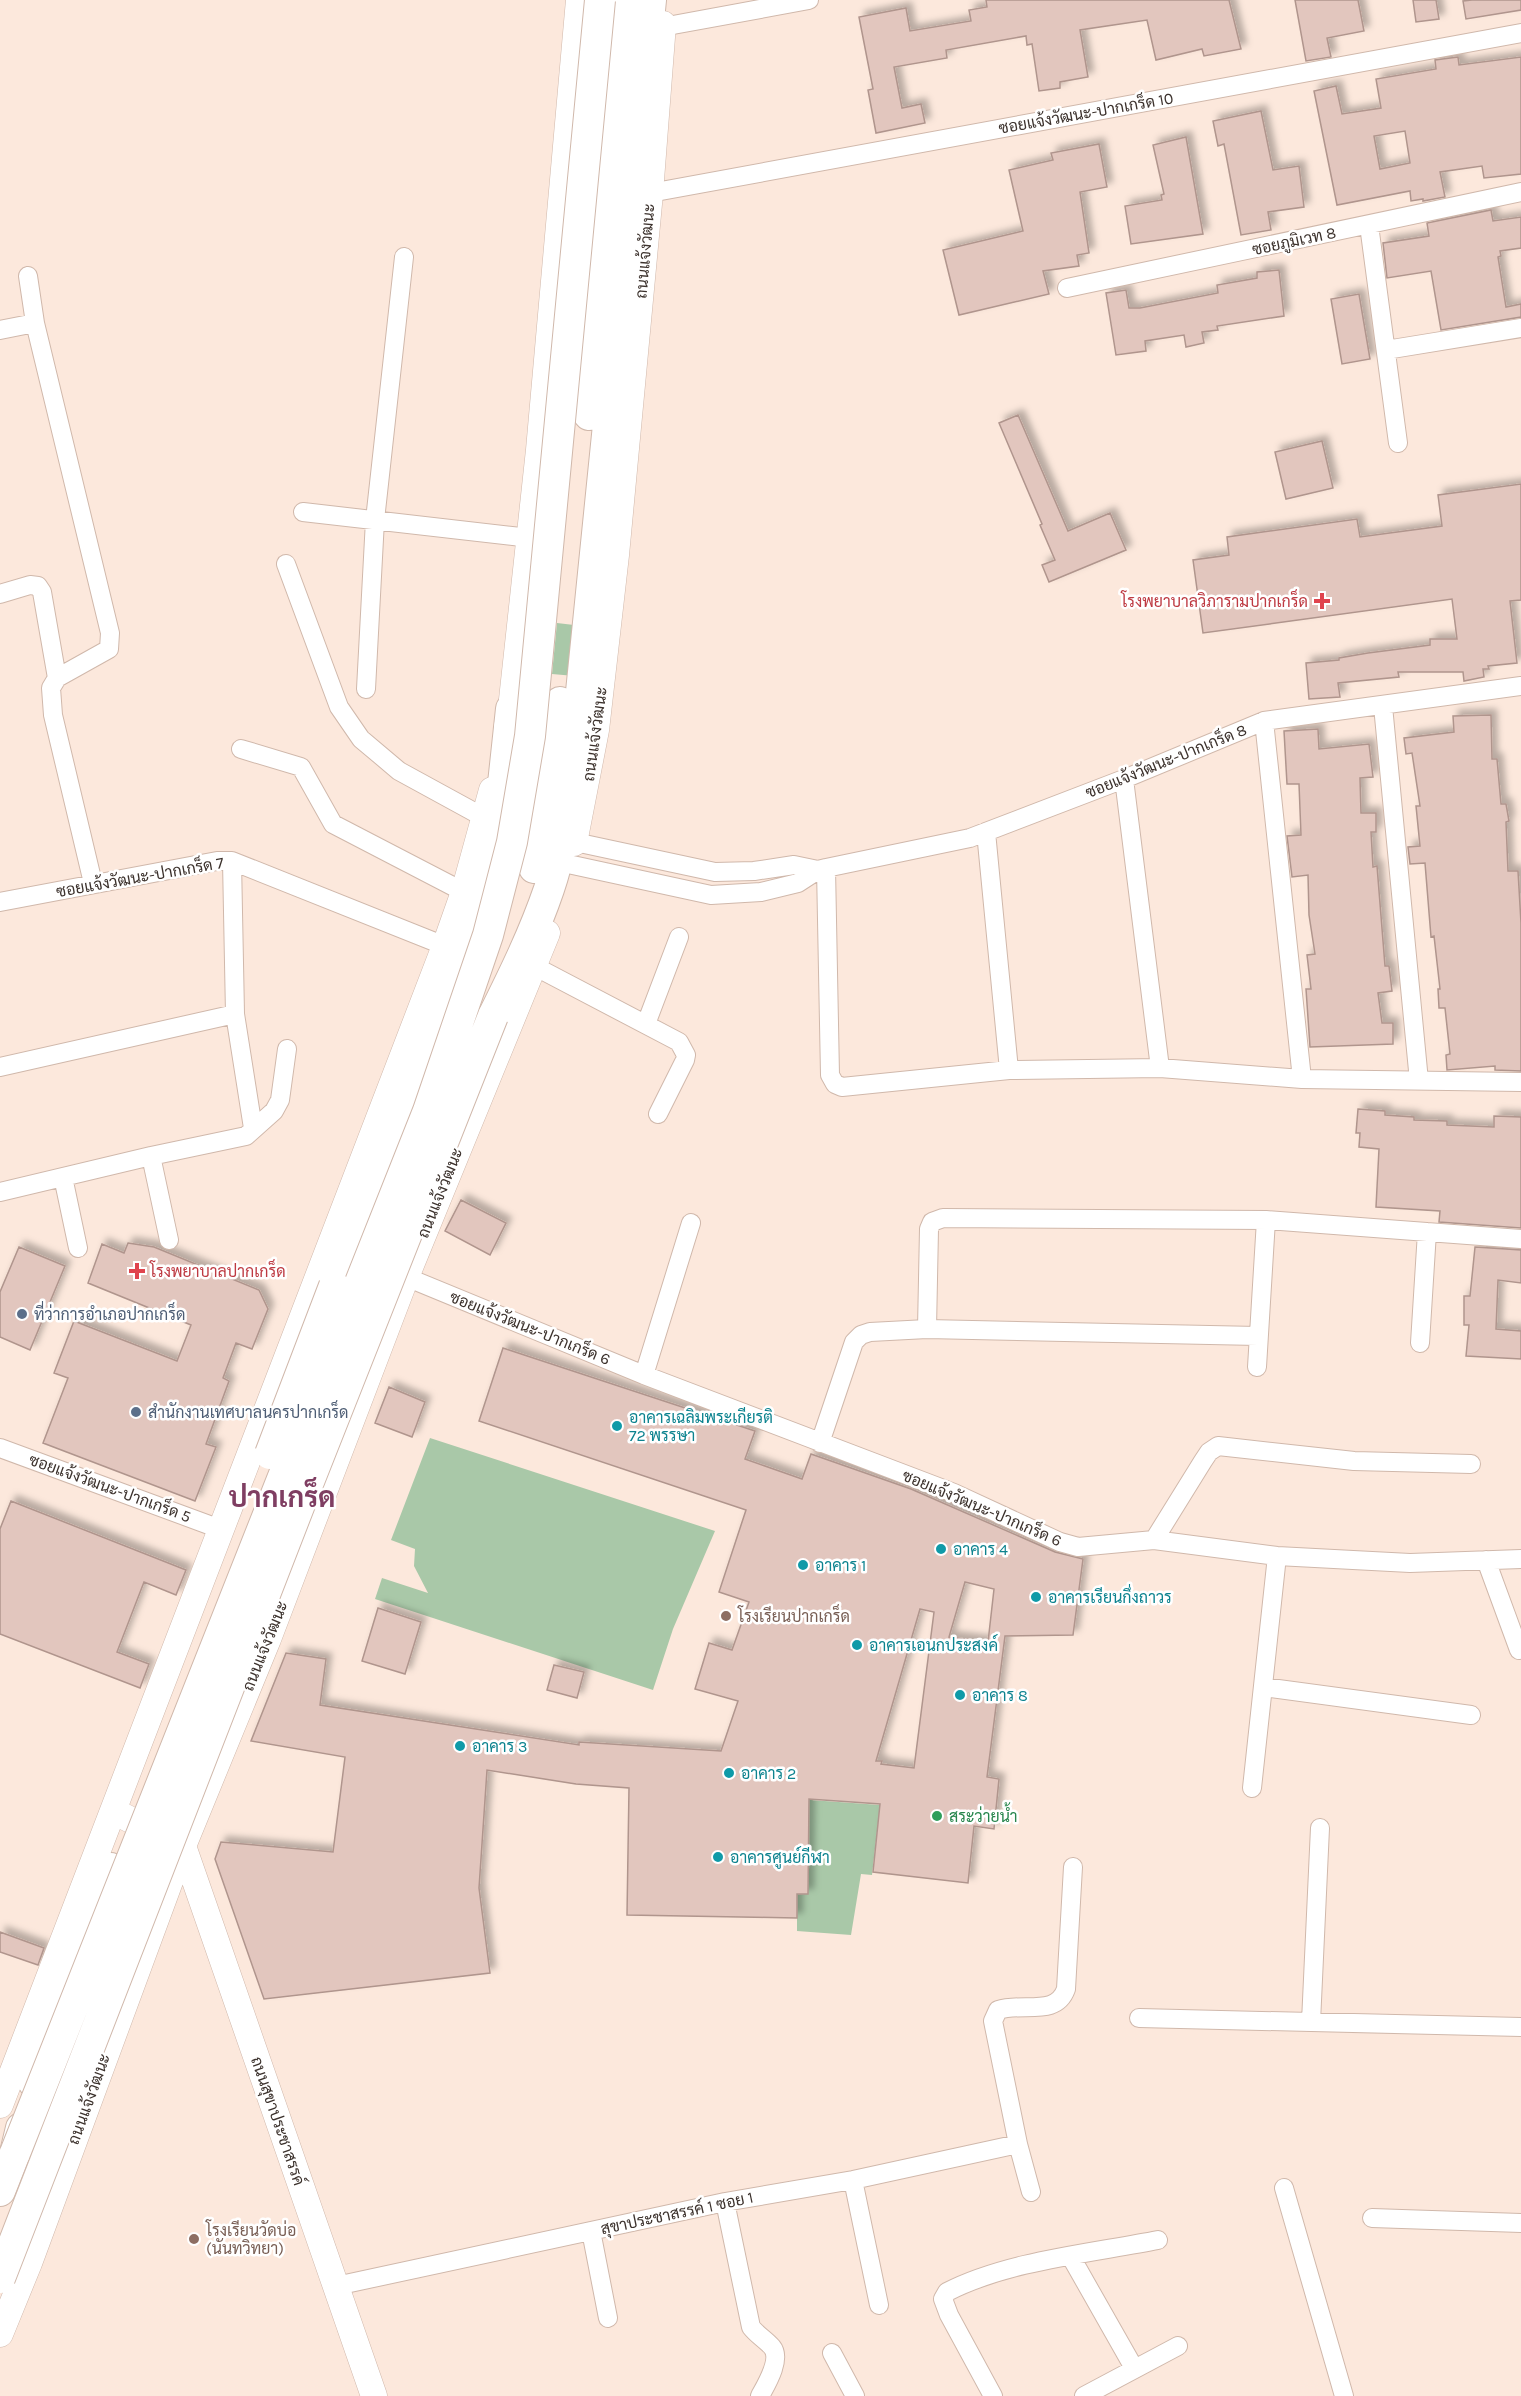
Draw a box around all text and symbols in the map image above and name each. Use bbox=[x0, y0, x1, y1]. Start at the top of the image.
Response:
street label: ซอยแจ้งวัฒนะ-ปากเกร็ด 10 bbox=[996, 84, 1175, 138]
street label: ถนนแจ้งวัฒนะ bbox=[630, 203, 659, 299]
street label: ซอยภูมิเวท 8 bbox=[1250, 223, 1338, 261]
place label: โรงพยาบาลวิภารามปากเกร็ด bbox=[1120, 588, 1308, 611]
marker: โรงพยาบาลวิภารามปากเกร็ด bbox=[1313, 592, 1331, 610]
street label: ถนนแจ้งวัฒนะ bbox=[578, 685, 611, 783]
street label: ซอยแจ้งวัฒนะ-ปากเกร็ด 8 bbox=[1081, 716, 1249, 802]
street label: ซอยแจ้งวัฒนะ-ปากเกร็ด 7 bbox=[54, 849, 226, 901]
street label: ถนนแจ้งวัฒนะ bbox=[412, 1145, 467, 1241]
place label: โรงพยาบาลปากเกร็ด bbox=[149, 1258, 286, 1281]
marker: โรงพยาบาลปากเกร็ด bbox=[128, 1262, 146, 1280]
street label: ซอยแจ้งวัฒนะ-ปากเกร็ด 6 bbox=[447, 1283, 615, 1369]
place label: ที่ว่าการอำเภอปากเกร็ด bbox=[34, 1300, 185, 1324]
marker: ที่ว่าการอำเภอปากเกร็ด bbox=[15, 1307, 29, 1321]
place label: สำนักงานเทศบาลนครปากเกร็ด bbox=[148, 1399, 349, 1422]
marker: สำนักงานเทศบาลนครปากเกร็ด bbox=[129, 1405, 143, 1419]
place label: อาคารเฉลิมพระเกียรติ 72 พรรษา bbox=[629, 1406, 773, 1445]
marker: อาคารเฉลิมพระเกียรติ 72 พรรษา bbox=[610, 1419, 624, 1433]
street label: ซอยแจ้งวัฒนะ-ปากเกร็ด 5 bbox=[26, 1446, 195, 1526]
street label: ซอยแจ้งวัฒนะ-ปากเกร็ด 6 bbox=[899, 1462, 1066, 1550]
district label: ปากเกร็ด bbox=[229, 1477, 335, 1514]
place label: อาคาร 4 bbox=[953, 1540, 1008, 1559]
marker: อาคาร 4 bbox=[934, 1542, 948, 1556]
place label: อาคาร 1 bbox=[815, 1556, 866, 1575]
marker: อาคาร 1 bbox=[796, 1558, 810, 1572]
place label: อาคารเรียนกึ่งถาวร bbox=[1048, 1583, 1172, 1607]
marker: อาคารเรียนกึ่งถาวร bbox=[1029, 1590, 1043, 1604]
street label: ถนนแจ้งวัฒนะ bbox=[237, 1598, 292, 1694]
place label: โรงเรียนปากเกร็ด bbox=[737, 1603, 850, 1626]
marker: โรงเรียนปากเกร็ด bbox=[719, 1609, 733, 1623]
place label: อาคารเอนกประสงค์ bbox=[869, 1633, 998, 1655]
marker: อาคารเอนกประสงค์ bbox=[850, 1638, 864, 1652]
place label: อาคาร 8 bbox=[972, 1686, 1028, 1705]
marker: อาคาร 8 bbox=[953, 1688, 967, 1702]
place label: อาคาร 3 bbox=[472, 1737, 528, 1756]
marker: อาคาร 3 bbox=[453, 1739, 467, 1753]
place label: อาคาร 2 bbox=[741, 1764, 796, 1783]
marker: อาคาร 2 bbox=[722, 1766, 736, 1780]
place label: สระว่ายน้ำ bbox=[949, 1802, 1018, 1826]
marker: สระว่ายน้ำ bbox=[930, 1809, 944, 1823]
place label: อาคารศูนย์กีฬา bbox=[730, 1845, 830, 1869]
marker: อาคารศูนย์กีฬา bbox=[711, 1850, 725, 1864]
street label: ถนนแจ้งวัฒนะ bbox=[63, 2051, 114, 2147]
street label: ถนนสุขาประชาสรรค์ bbox=[245, 2053, 312, 2189]
street label: สุขาประชาสรรค์ 1 ซอย 1 bbox=[598, 2185, 755, 2240]
place label: โรงเรียนวัดบ่อ (นันทวิทยา) bbox=[205, 2219, 297, 2258]
marker: โรงเรียนวัดบ่อ (นันทวิทยา) bbox=[187, 2232, 201, 2246]

